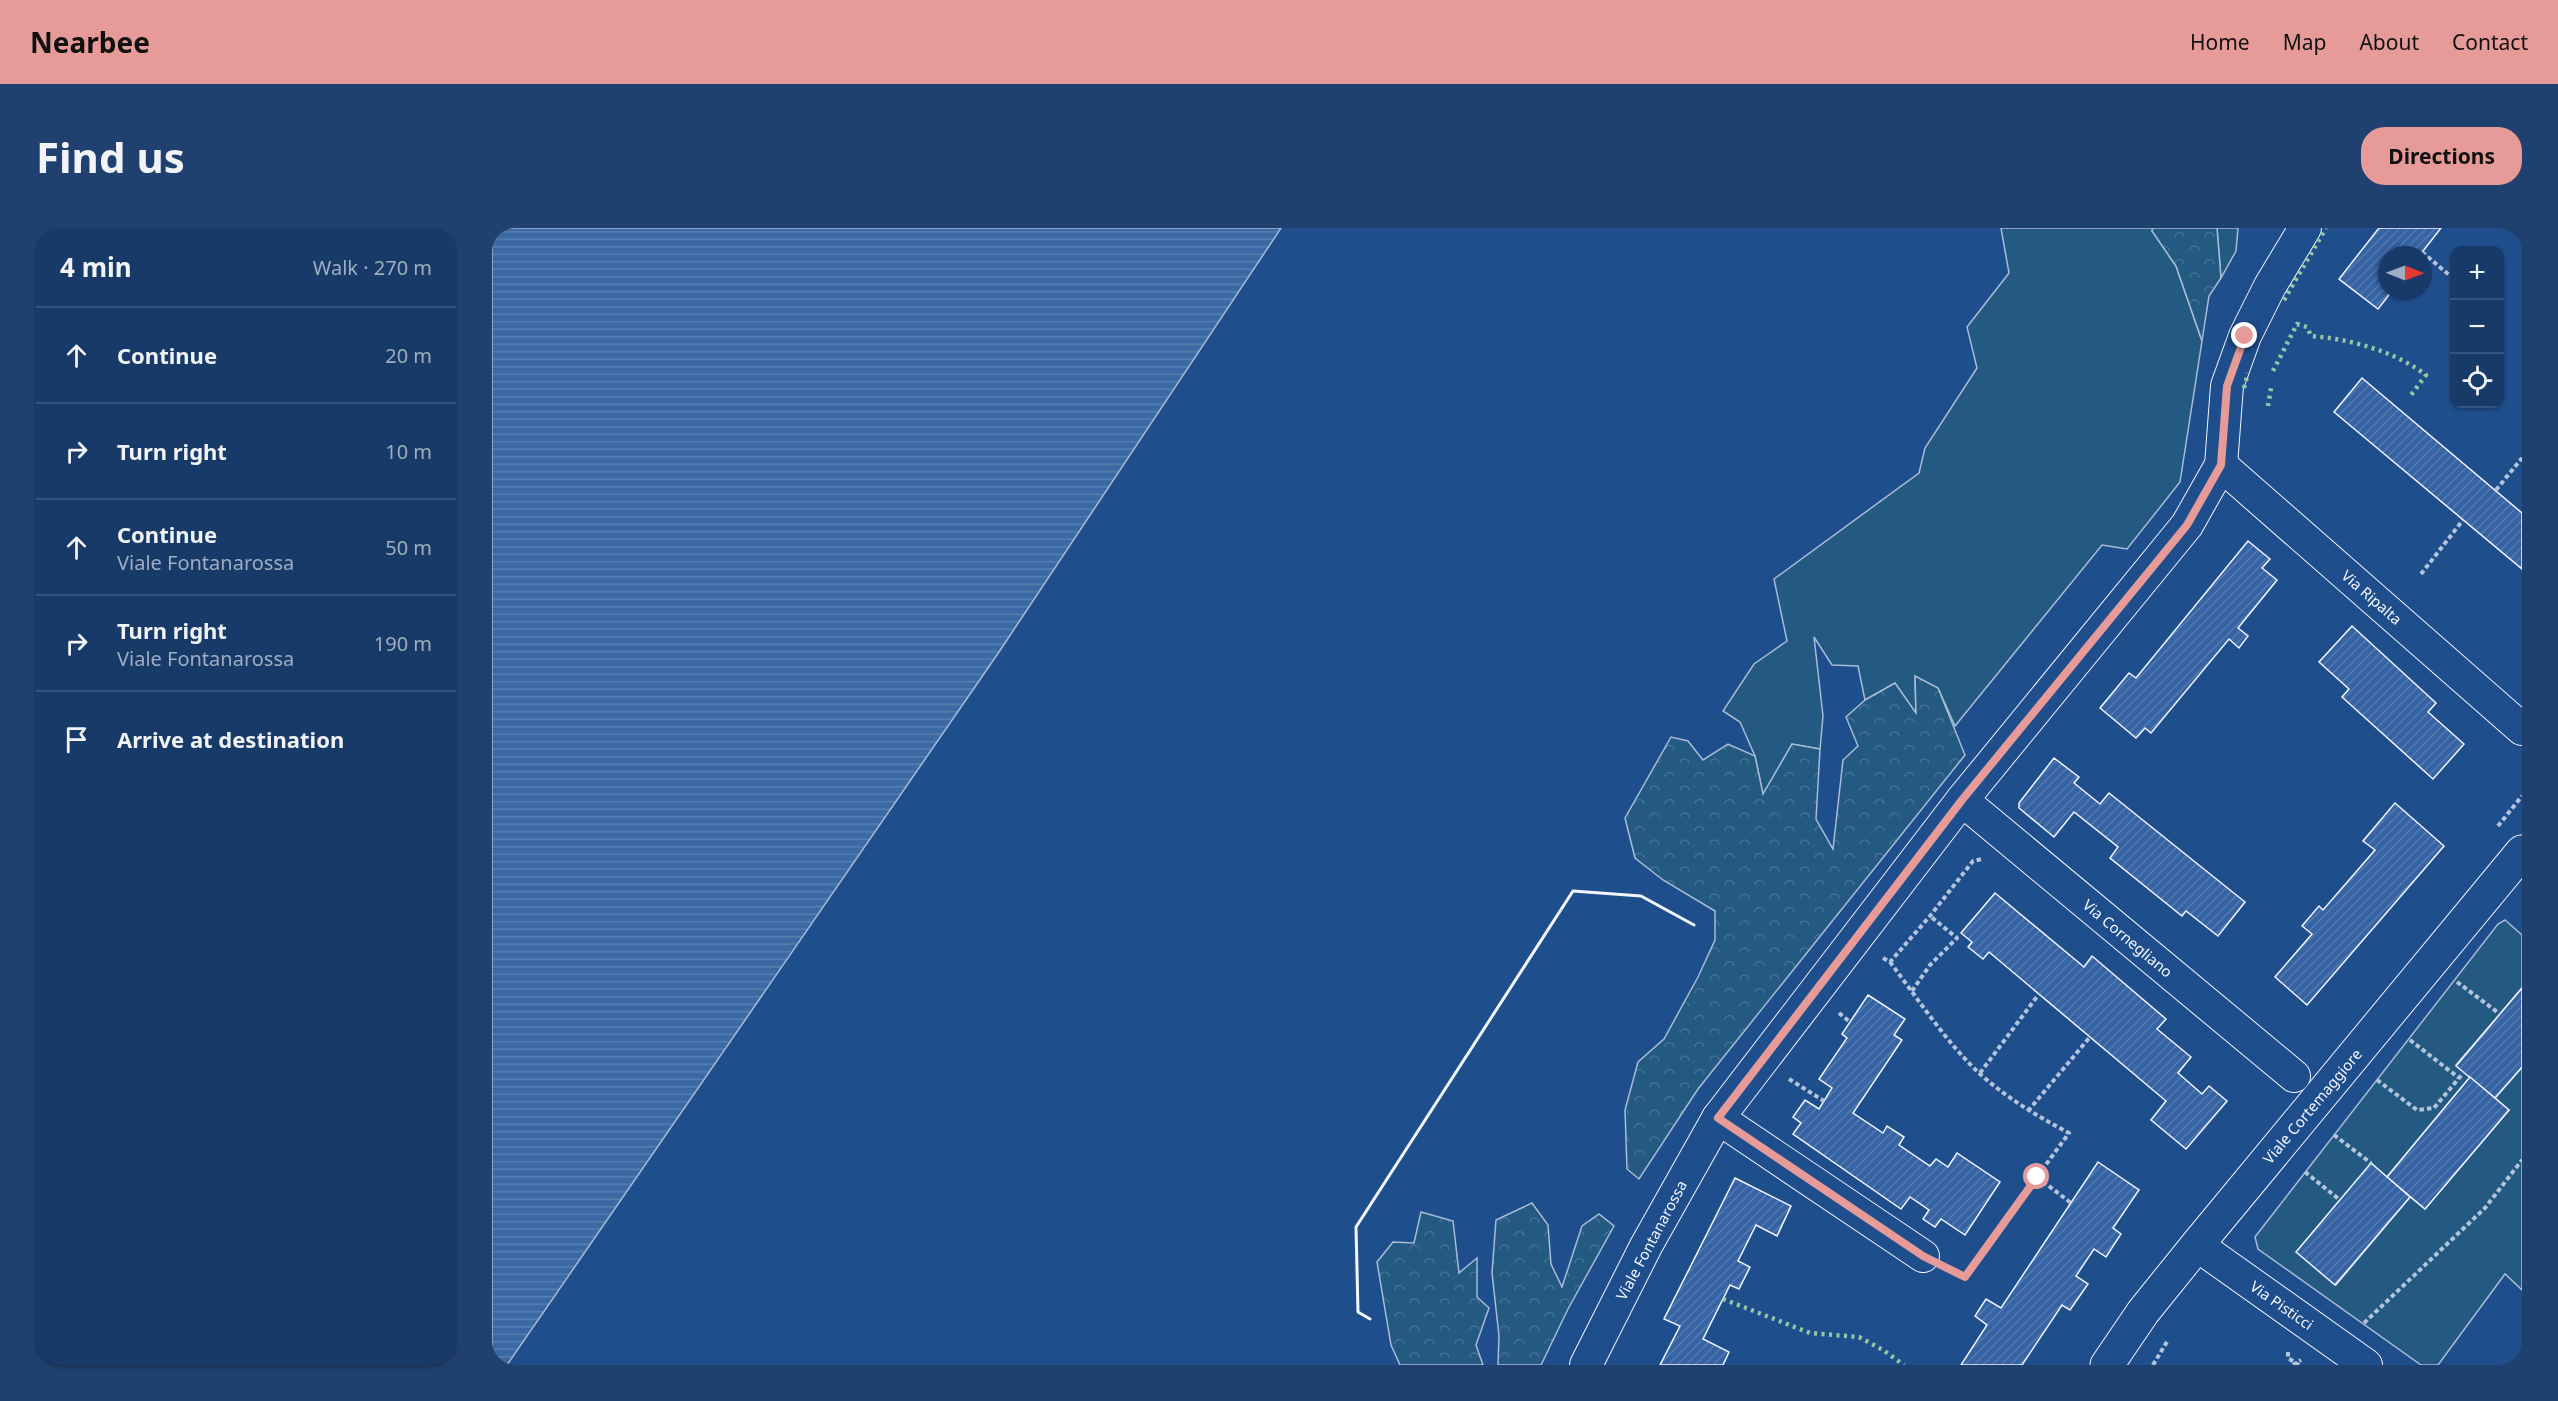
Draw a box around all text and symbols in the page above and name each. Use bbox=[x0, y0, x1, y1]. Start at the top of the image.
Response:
text: Nearbee bbox=[30, 23, 150, 61]
text: Home bbox=[2190, 28, 2250, 56]
text: Map bbox=[2283, 28, 2326, 56]
text: About bbox=[2359, 28, 2419, 56]
text: Contact bbox=[2452, 28, 2528, 56]
button: Directions bbox=[2361, 127, 2522, 185]
text: Find us bbox=[36, 128, 185, 185]
north arrow bbox=[2378, 246, 2432, 300]
map controls bbox=[2450, 246, 2504, 408]
button: + bbox=[2450, 246, 2504, 300]
text: 4 min bbox=[60, 249, 132, 285]
text: Walk · 270 m bbox=[313, 254, 432, 281]
button: − bbox=[2450, 300, 2504, 354]
route end bbox=[2231, 322, 2257, 348]
icon: ahead bbox=[60, 339, 93, 372]
text: Continue bbox=[117, 340, 217, 370]
text: 20 m bbox=[385, 342, 432, 369]
button: locate bbox=[2450, 354, 2504, 408]
icon: right bbox=[60, 435, 93, 468]
text: Turn right bbox=[117, 436, 227, 466]
text: 10 m bbox=[385, 438, 432, 465]
text: Continue bbox=[117, 519, 217, 549]
icon: ahead bbox=[60, 531, 93, 564]
text: 50 m bbox=[385, 534, 432, 561]
text: Viale Fontanarossa bbox=[117, 549, 294, 576]
street label: Via Ripalta bbox=[2338, 565, 2406, 629]
text: Turn right bbox=[117, 615, 227, 645]
icon: right bbox=[60, 627, 93, 660]
text: 190 m bbox=[374, 630, 432, 657]
text: Viale Fontanarossa bbox=[117, 645, 294, 672]
icon: arrive bbox=[60, 723, 93, 756]
text: Arrive at destination bbox=[117, 724, 344, 754]
street label: Via Cornegliano bbox=[2079, 895, 2177, 981]
street label: Viale Cortemaggiore bbox=[2258, 1044, 2366, 1168]
route start bbox=[2023, 1163, 2049, 1189]
street label: Viale Fontanarossa bbox=[1611, 1177, 1691, 1303]
street label: Via Pisticci bbox=[2246, 1276, 2318, 1334]

